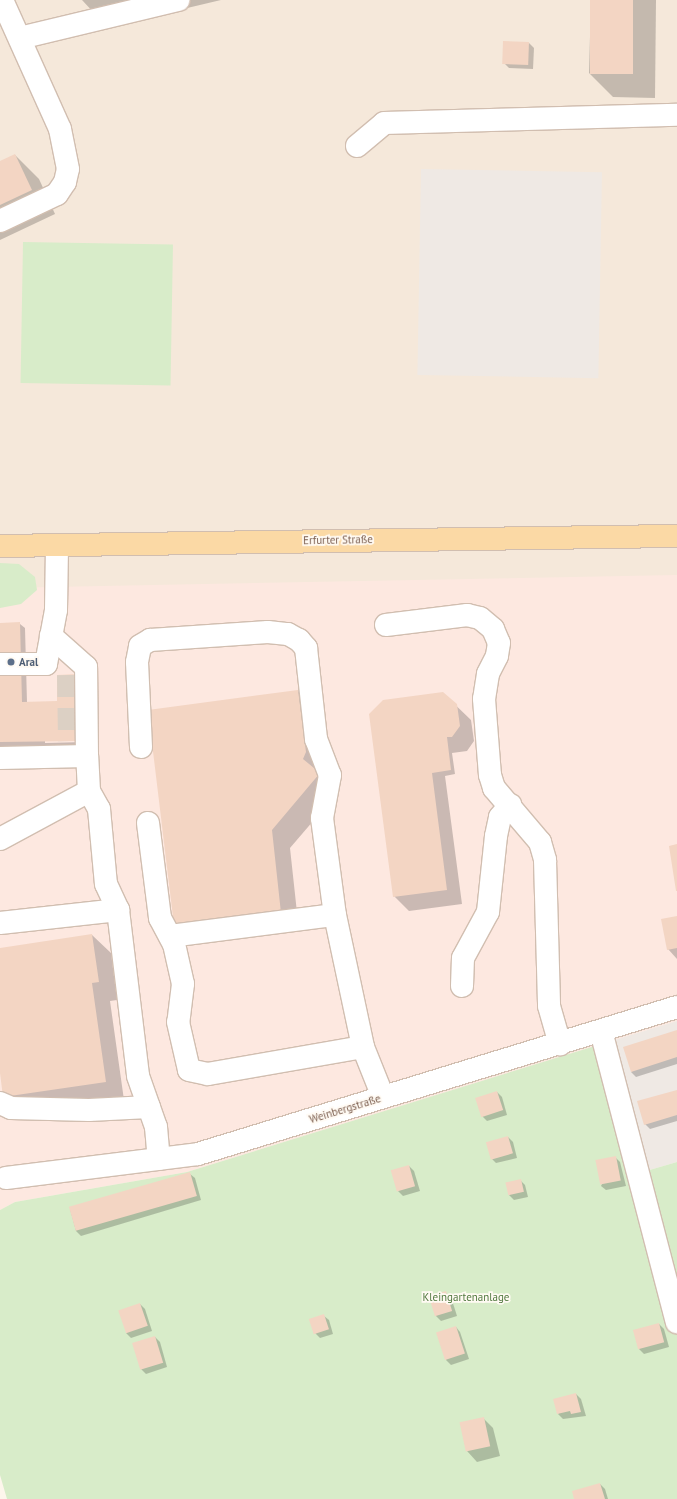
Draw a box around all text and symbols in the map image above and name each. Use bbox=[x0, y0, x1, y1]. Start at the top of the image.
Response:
street label: Erfurter Straße bbox=[303, 533, 373, 547]
place label: Aral bbox=[19, 655, 38, 669]
marker: Aral bbox=[6, 657, 16, 667]
street label: Weinbergstraße bbox=[308, 1092, 382, 1126]
park label: Kleingartenanlage bbox=[423, 1290, 509, 1304]

